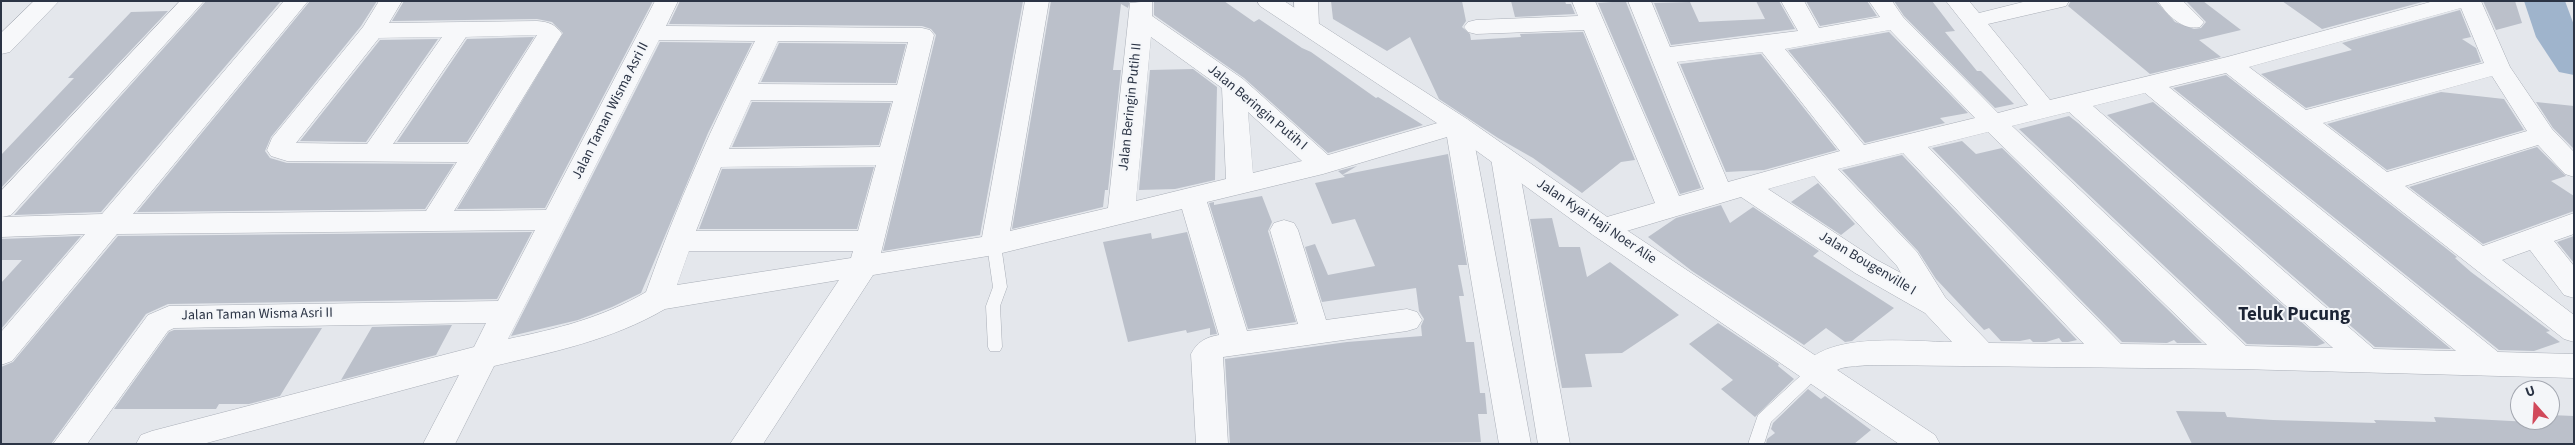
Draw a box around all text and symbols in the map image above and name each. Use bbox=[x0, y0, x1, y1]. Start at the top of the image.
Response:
street label: Jalan Taman Wisma Asri II bbox=[569, 40, 653, 182]
street label: Jalan Beringin Putih II bbox=[1116, 42, 1146, 172]
street label: Jalan Beringin Putih I bbox=[1204, 61, 1310, 155]
street label: Jalan Kyai Haji Noer Alie bbox=[1533, 176, 1659, 268]
street label: Jalan Bougenville I bbox=[1815, 228, 1919, 300]
street label: Jalan Taman Wisma Asri II bbox=[181, 305, 333, 325]
district label: Teluk Pucung bbox=[2238, 305, 2350, 327]
north arrow bbox=[2510, 380, 2560, 430]
text: U bbox=[2523, 381, 2538, 403]

